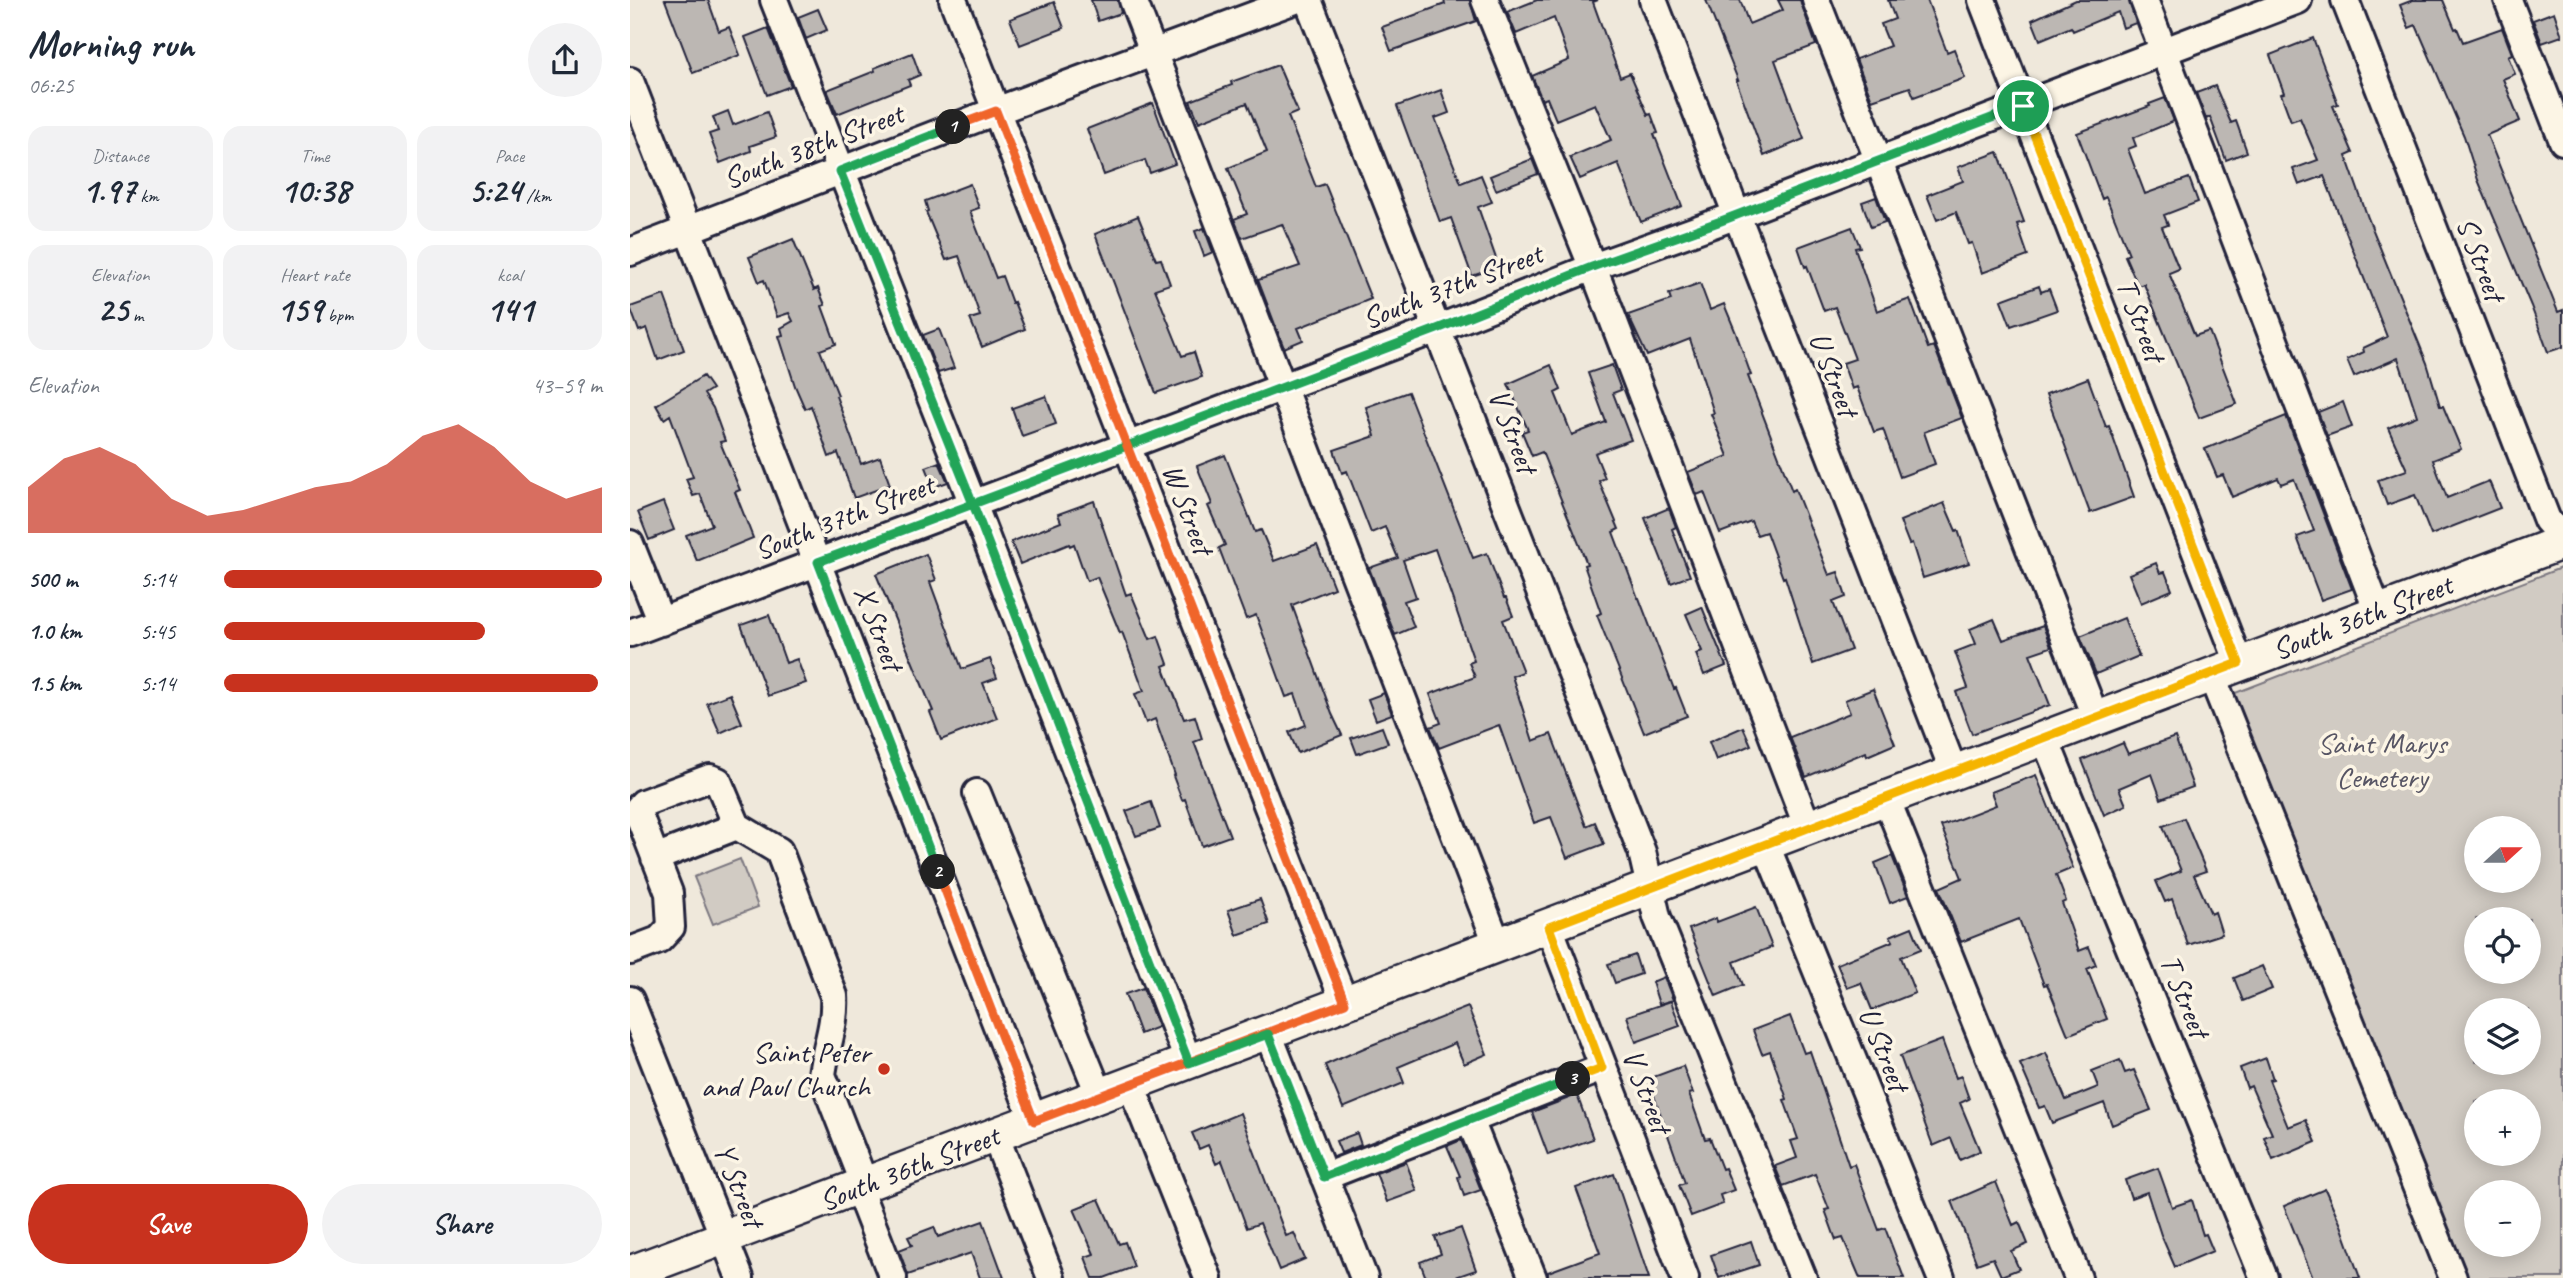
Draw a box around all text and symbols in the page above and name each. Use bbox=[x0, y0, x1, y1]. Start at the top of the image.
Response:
text: Morning run bbox=[28, 21, 194, 68]
button: share bbox=[528, 23, 602, 97]
text: 06:25 bbox=[28, 71, 74, 100]
pin bbox=[1993, 76, 2053, 136]
icon: arrive bbox=[2004, 87, 2042, 125]
street label: South 38th Street bbox=[718, 93, 911, 198]
pin: 1 bbox=[936, 110, 970, 144]
text: 1 bbox=[948, 114, 957, 138]
text: Distance bbox=[92, 144, 149, 168]
text: Time bbox=[300, 144, 330, 168]
text: Pace bbox=[495, 144, 524, 168]
text: 1.97 bbox=[82, 168, 136, 213]
text: 10:38 bbox=[280, 168, 350, 213]
text: 5:24 bbox=[468, 168, 522, 213]
text: km bbox=[136, 184, 159, 208]
text: /km bbox=[522, 184, 551, 208]
street label: S Street bbox=[2448, 212, 2516, 310]
street label: South 37th Street bbox=[1357, 233, 1550, 338]
text: Elevation bbox=[91, 263, 150, 287]
text: Heart rate bbox=[280, 263, 350, 287]
text: kcal bbox=[497, 263, 522, 287]
street label: T Street bbox=[2108, 273, 2176, 371]
text: 25 bbox=[97, 287, 128, 332]
text: 159 bbox=[277, 287, 323, 332]
text: 141 bbox=[486, 287, 533, 332]
text: m bbox=[128, 303, 143, 327]
text: bpm bbox=[323, 303, 353, 327]
street label: U Street bbox=[1801, 327, 1869, 425]
text: Elevation bbox=[28, 371, 99, 400]
text: 43–59 m bbox=[532, 371, 602, 400]
street label: V Street bbox=[1480, 384, 1548, 482]
street label: W Street bbox=[1153, 458, 1224, 563]
street label: South 37th Street bbox=[749, 464, 942, 569]
street label: South 36th Street bbox=[2267, 564, 2460, 669]
text: 500 m bbox=[28, 565, 77, 594]
text: 5:14 bbox=[140, 565, 176, 594]
street label: X Street bbox=[846, 580, 914, 680]
text: 1.0 km bbox=[28, 617, 82, 646]
text: 5:45 bbox=[140, 617, 176, 646]
text: 1.5 km bbox=[28, 669, 81, 698]
text: 5:14 bbox=[140, 669, 176, 698]
park label: Saint Marys Cemetery bbox=[2318, 724, 2449, 796]
north arrow bbox=[2464, 816, 2541, 892]
map controls bbox=[2464, 816, 2541, 1257]
pin: 2 bbox=[920, 854, 956, 890]
text: 2 bbox=[933, 859, 942, 883]
button: locate bbox=[2464, 907, 2541, 984]
street label: T Street bbox=[2151, 949, 2220, 1047]
button: layers bbox=[2464, 998, 2541, 1075]
street label: U Street bbox=[1850, 1002, 1919, 1100]
place label: Saint Peter and Paul Church bbox=[701, 1033, 873, 1105]
street label: V Street bbox=[1614, 1044, 1682, 1142]
marker: Saint Peter and Paul Church bbox=[876, 1061, 892, 1077]
pin: 3 bbox=[1556, 1062, 1590, 1096]
text: 3 bbox=[1568, 1066, 1577, 1090]
button: + bbox=[2464, 1089, 2541, 1166]
street label: South 36th Street bbox=[814, 1115, 1007, 1220]
street label: Y Street bbox=[705, 1137, 774, 1236]
button: − bbox=[2464, 1180, 2541, 1257]
button: Save bbox=[28, 1184, 308, 1264]
button: Share bbox=[322, 1184, 602, 1264]

